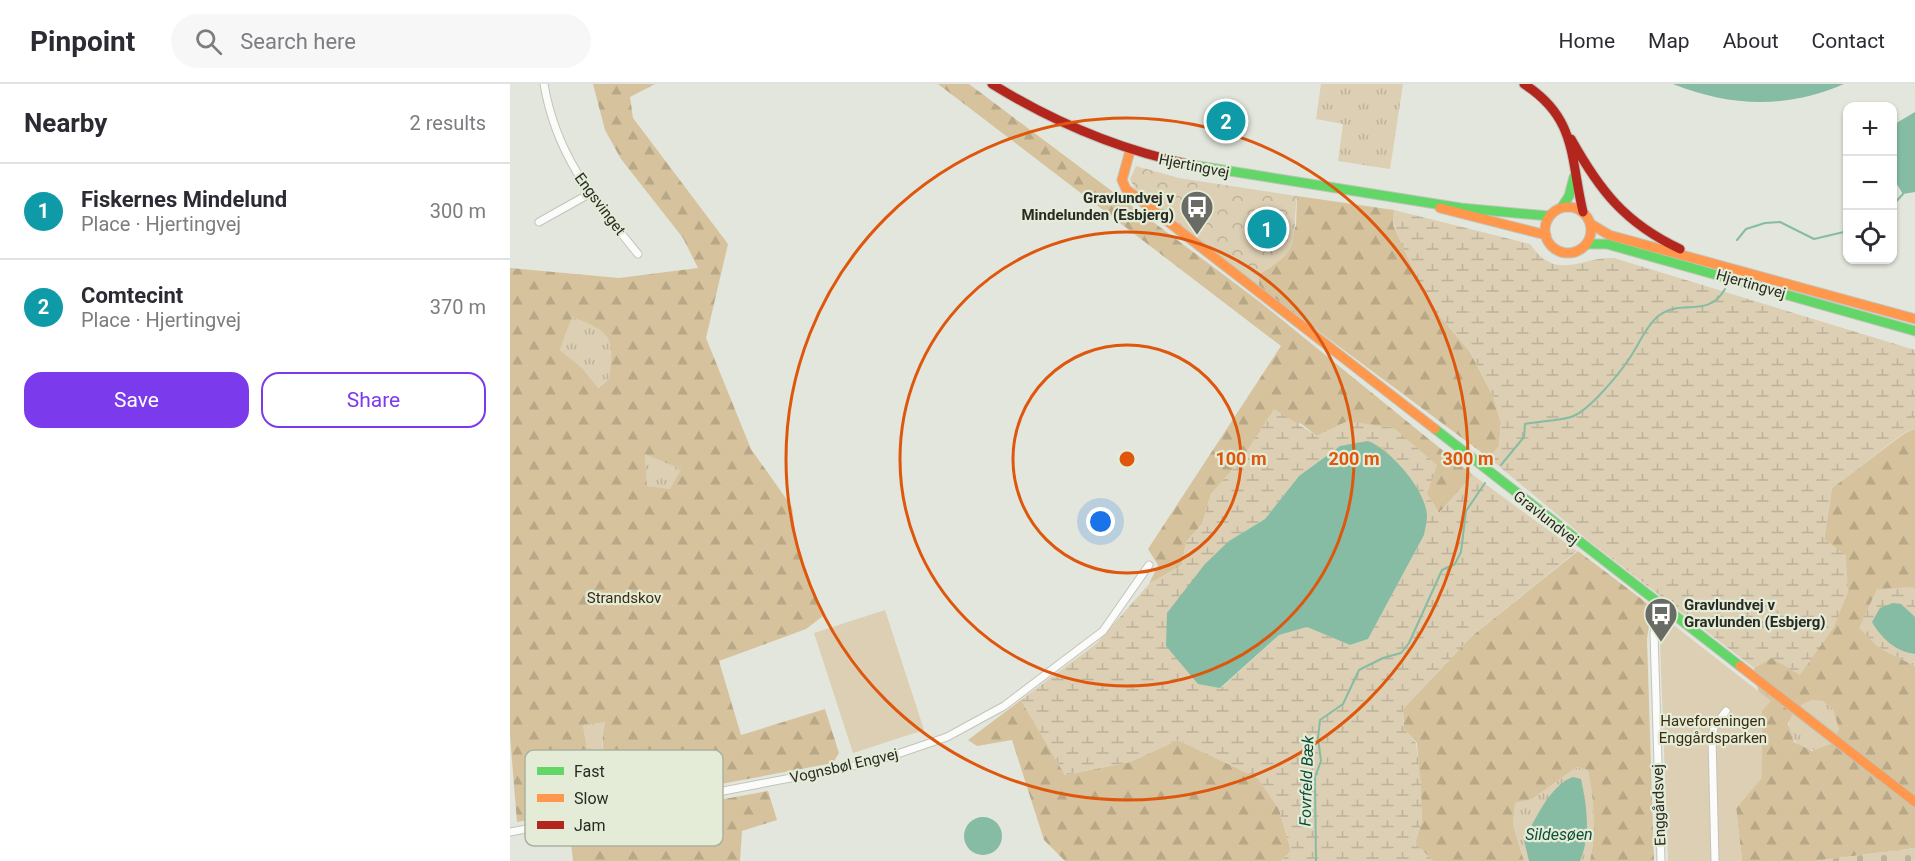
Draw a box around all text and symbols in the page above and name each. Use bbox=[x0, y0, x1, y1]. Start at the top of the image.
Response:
search box bbox=[171, 14, 591, 68]
text: Pinpoint bbox=[30, 25, 135, 58]
icon: search bbox=[192, 25, 225, 58]
text: Search here bbox=[240, 29, 356, 54]
text: Home bbox=[1559, 29, 1615, 53]
text: Map bbox=[1648, 29, 1690, 53]
text: About bbox=[1723, 29, 1779, 53]
text: Contact bbox=[1812, 29, 1885, 53]
pin: 2 bbox=[1206, 99, 1246, 144]
map controls bbox=[1843, 102, 1897, 264]
button: + bbox=[1843, 102, 1897, 156]
text: Nearby bbox=[24, 108, 107, 138]
text: 2 results bbox=[410, 111, 486, 135]
street label: Hjertingvej bbox=[1157, 150, 1231, 182]
button: − bbox=[1843, 156, 1897, 210]
street label: Engsvinget bbox=[571, 169, 629, 239]
text: Fiskernes Mindelund bbox=[81, 187, 287, 212]
place label: Gravlundvej v Mindelunden (Esbjerg) bbox=[1021, 189, 1174, 224]
bus stop icon: Gravlundvej v Mindelunden (Esbjerg) bbox=[1179, 189, 1215, 236]
text: 1 bbox=[38, 199, 49, 223]
text: 300 m bbox=[430, 199, 486, 223]
pin: 1 bbox=[1248, 206, 1287, 252]
button: locate bbox=[1843, 210, 1897, 264]
text: Place · Hjertingvej bbox=[81, 212, 241, 236]
street label: Hjertingvej bbox=[1714, 265, 1788, 303]
text: Comtecint bbox=[81, 283, 183, 308]
text: 2 bbox=[38, 295, 49, 319]
text: 370 m bbox=[430, 295, 486, 319]
text: Place · Hjertingvej bbox=[81, 308, 241, 332]
button: Save bbox=[24, 372, 249, 428]
button: Share bbox=[261, 372, 486, 428]
text: 100 m bbox=[1215, 448, 1267, 469]
text: 200 m bbox=[1328, 448, 1380, 469]
text: 300 m bbox=[1442, 448, 1494, 469]
centre of rings bbox=[1117, 449, 1137, 469]
street label: Gravlundvej bbox=[1510, 487, 1582, 549]
your location bbox=[1086, 507, 1115, 536]
park label: Strandskov bbox=[587, 589, 661, 607]
bus stop icon: Gravlundvej v Gravlunden (Esbjerg) bbox=[1643, 596, 1679, 643]
place label: Gravlundvej v Gravlunden (Esbjerg) bbox=[1684, 596, 1825, 631]
park label: Haveforeningen Enggårdsparken bbox=[1659, 712, 1767, 747]
water label: Fovrfeld Bæk bbox=[1295, 734, 1318, 827]
street label: Vognsbøl Engvej bbox=[788, 745, 900, 787]
legend bbox=[525, 750, 723, 846]
text: Fast bbox=[574, 762, 605, 781]
street label: Enggårdsvej bbox=[1649, 764, 1669, 846]
text: Slow bbox=[574, 789, 609, 808]
text: Jam bbox=[574, 816, 606, 835]
water label: Sildesøen bbox=[1525, 825, 1593, 844]

